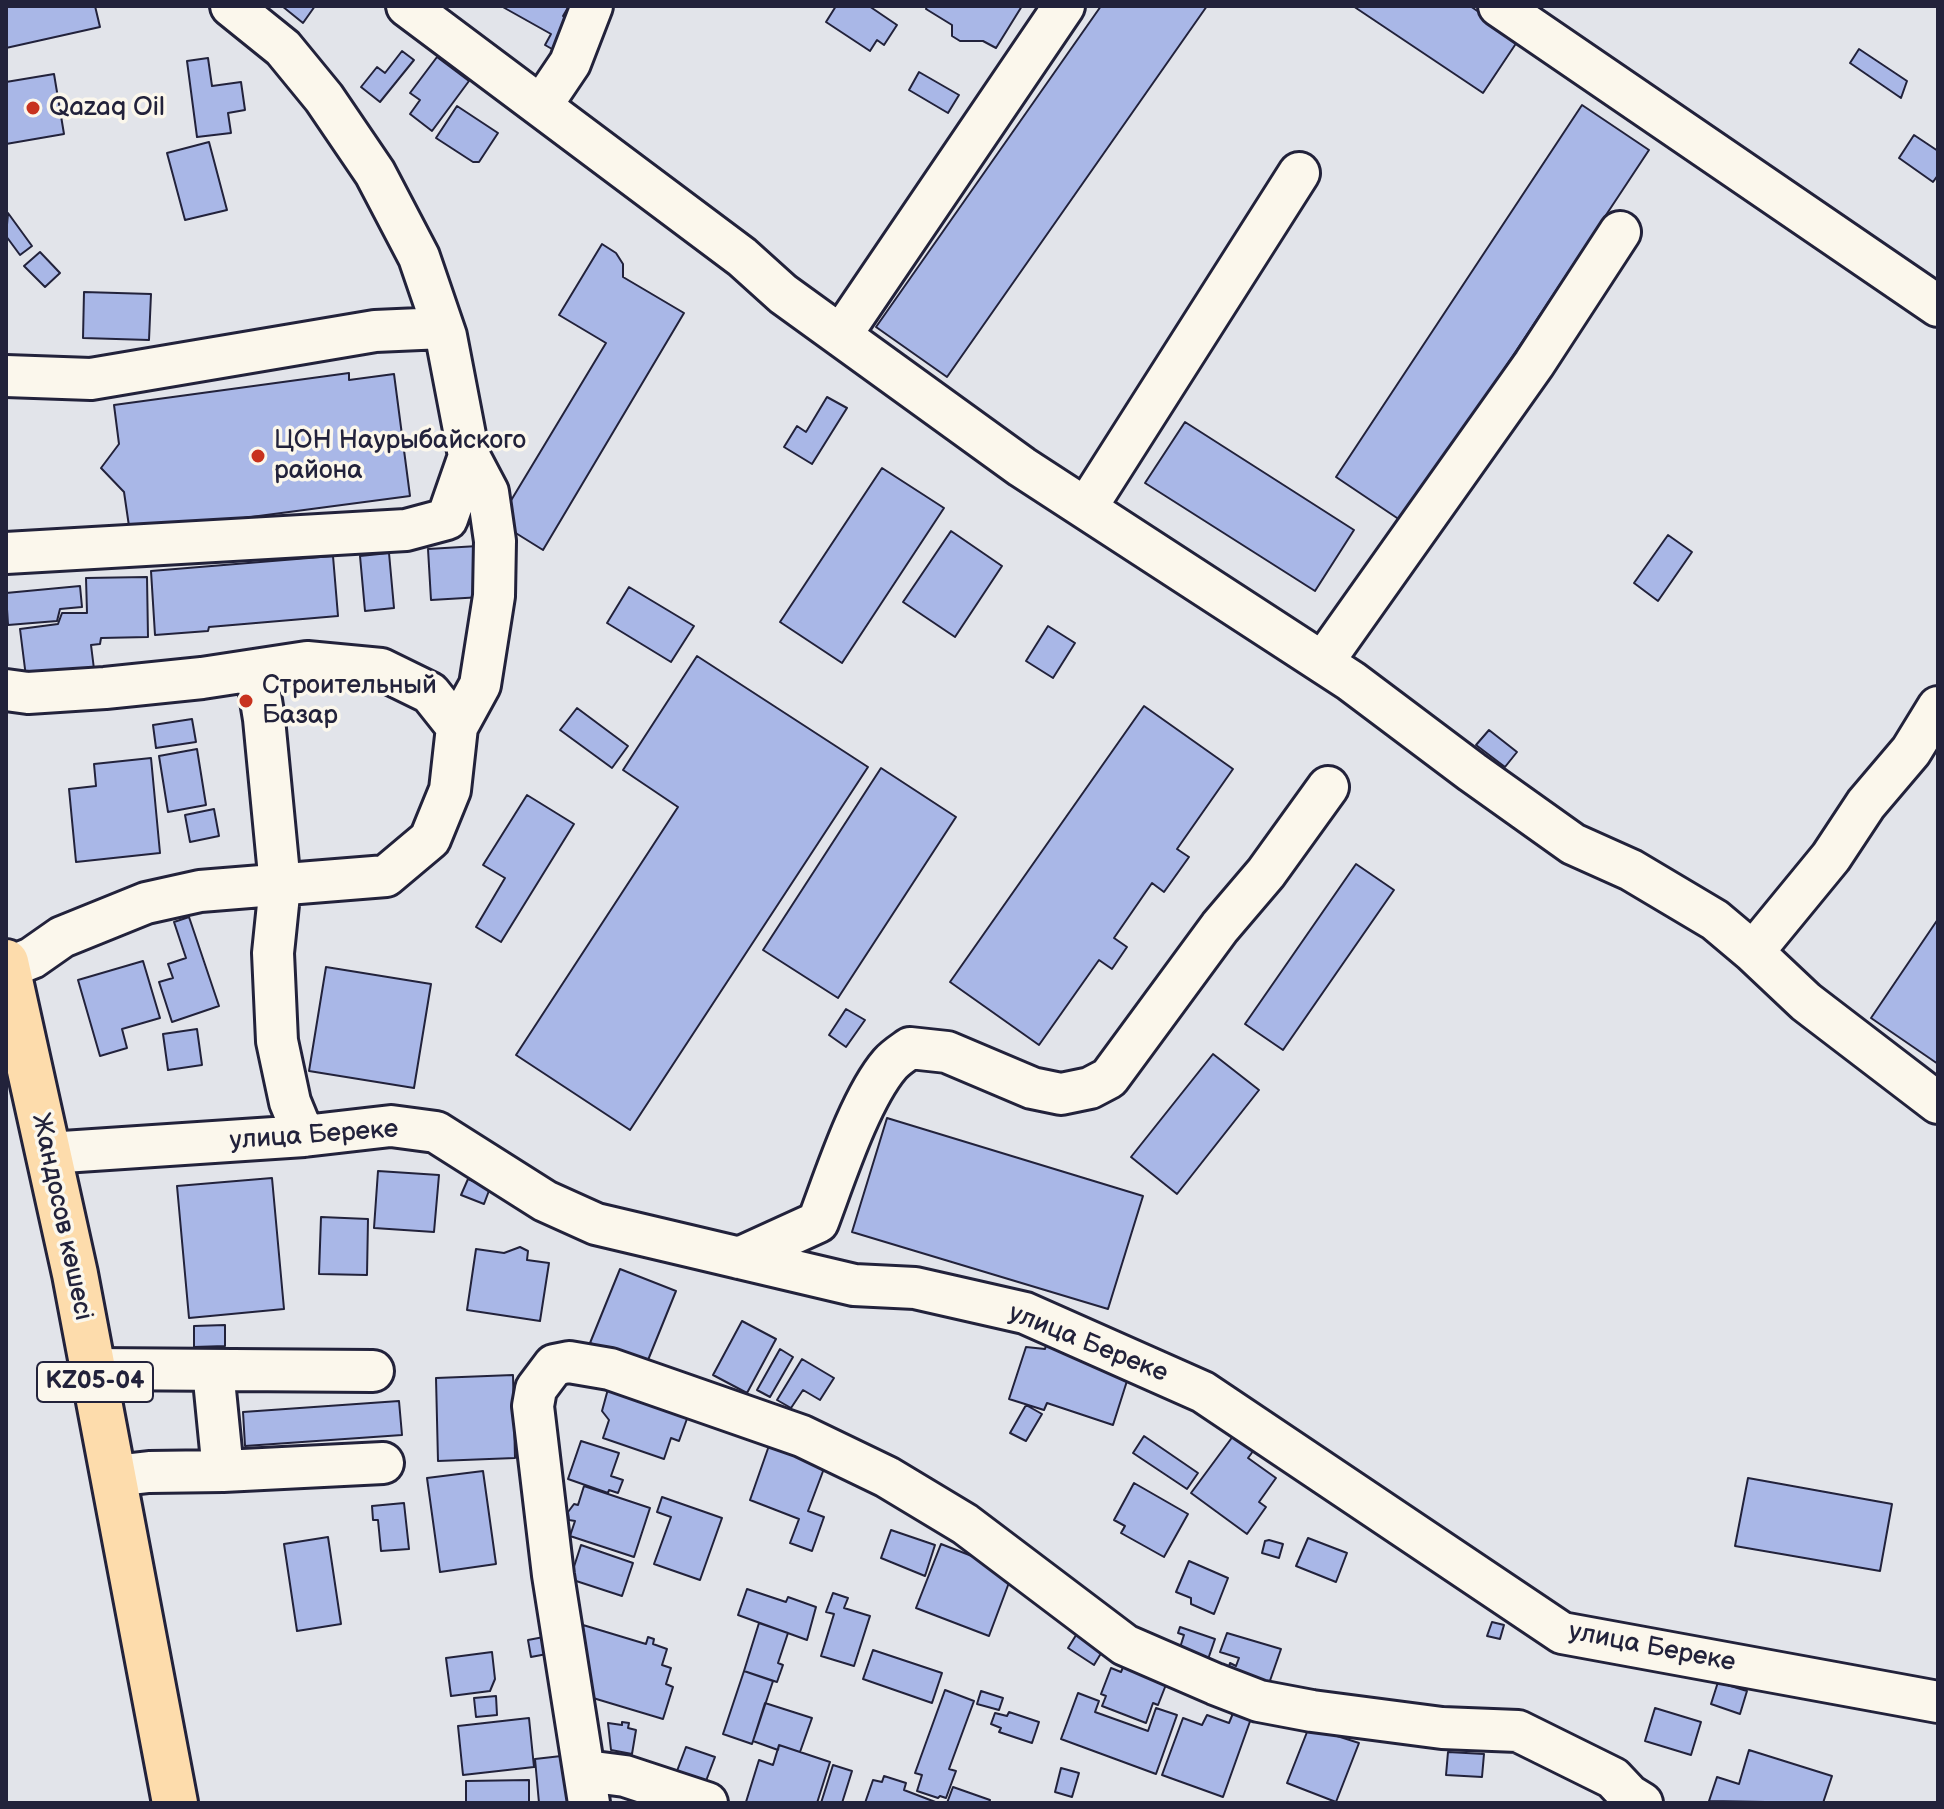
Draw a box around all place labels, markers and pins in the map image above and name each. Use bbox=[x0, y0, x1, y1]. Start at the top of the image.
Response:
place label: Qazaq Oil bbox=[49, 92, 165, 124]
marker: Qazaq Oil bbox=[24, 99, 42, 117]
place label: ЦОН Наурыбайского района bbox=[274, 425, 526, 486]
marker: ЦОН Наурыбайского района bbox=[249, 447, 267, 465]
place label: Строительный Базар bbox=[262, 670, 437, 732]
marker: Строительный Базар bbox=[237, 692, 255, 710]

